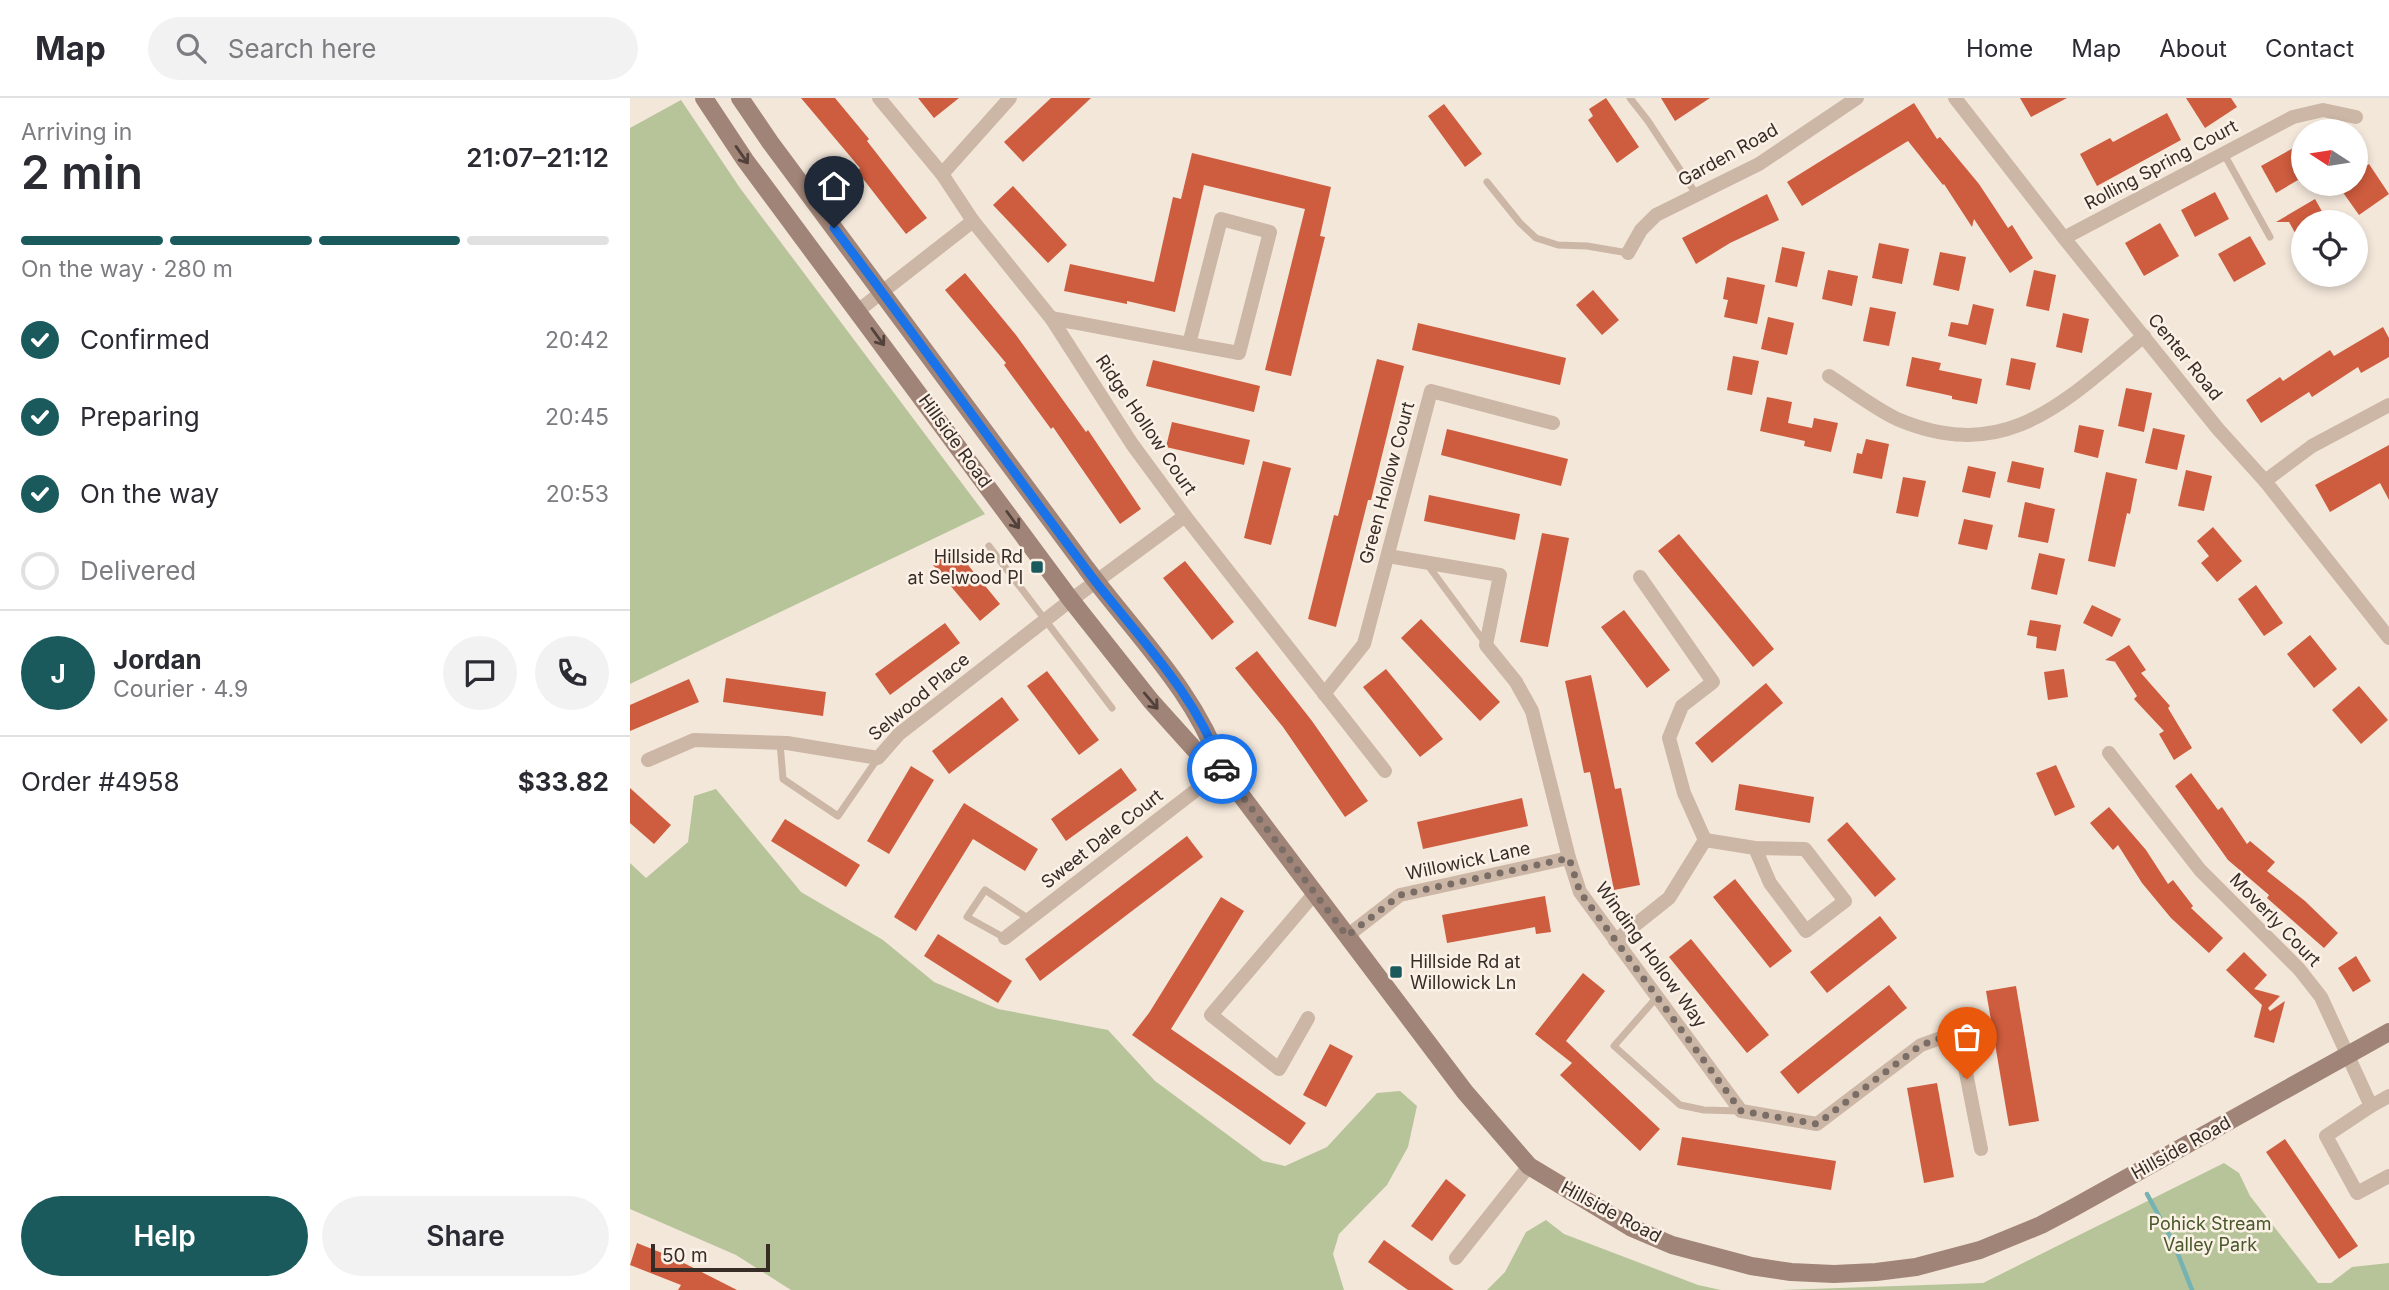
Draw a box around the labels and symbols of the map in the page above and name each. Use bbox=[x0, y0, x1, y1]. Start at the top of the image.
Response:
street label: Rolling Spring Court bbox=[2081, 115, 2241, 214]
street label: Garden Road bbox=[1674, 119, 1781, 191]
north arrow bbox=[2291, 119, 2368, 196]
one-way arrow bbox=[735, 145, 749, 164]
pin bbox=[804, 156, 864, 228]
street label: Center Road bbox=[2144, 309, 2227, 404]
one-way arrow bbox=[871, 327, 885, 346]
street label: Ridge Hollow Court bbox=[1092, 351, 1201, 499]
street label: Hillside Road bbox=[914, 390, 996, 492]
street label: Green Hollow Court bbox=[1355, 399, 1418, 566]
one-way arrow bbox=[1005, 511, 1020, 529]
place label: Hillside Rd at Selwood Pl bbox=[908, 546, 1023, 588]
marker: Hillside Rd at Selwood Pl bbox=[1029, 559, 1045, 575]
street label: Selwood Place bbox=[864, 648, 973, 745]
one-way arrow bbox=[1143, 691, 1159, 709]
courier bbox=[1187, 734, 1257, 804]
street label: Sweet Dale Court bbox=[1037, 785, 1167, 893]
street label: Willowick Lane bbox=[1404, 837, 1532, 884]
street label: Moverly Court bbox=[2226, 869, 2325, 971]
street label: Winding Hollow Way bbox=[1592, 878, 1711, 1032]
place label: Hillside Rd at Willowick Ln bbox=[1410, 951, 1520, 993]
marker: Hillside Rd at Willowick Ln bbox=[1388, 964, 1404, 980]
pin bbox=[1937, 1007, 1997, 1079]
street label: Hillside Road bbox=[2127, 1112, 2234, 1183]
street label: Hillside Road bbox=[1558, 1176, 1665, 1247]
park label: Pohick Stream Valley Park bbox=[2149, 1213, 2271, 1255]
scale bar bbox=[651, 1241, 770, 1273]

